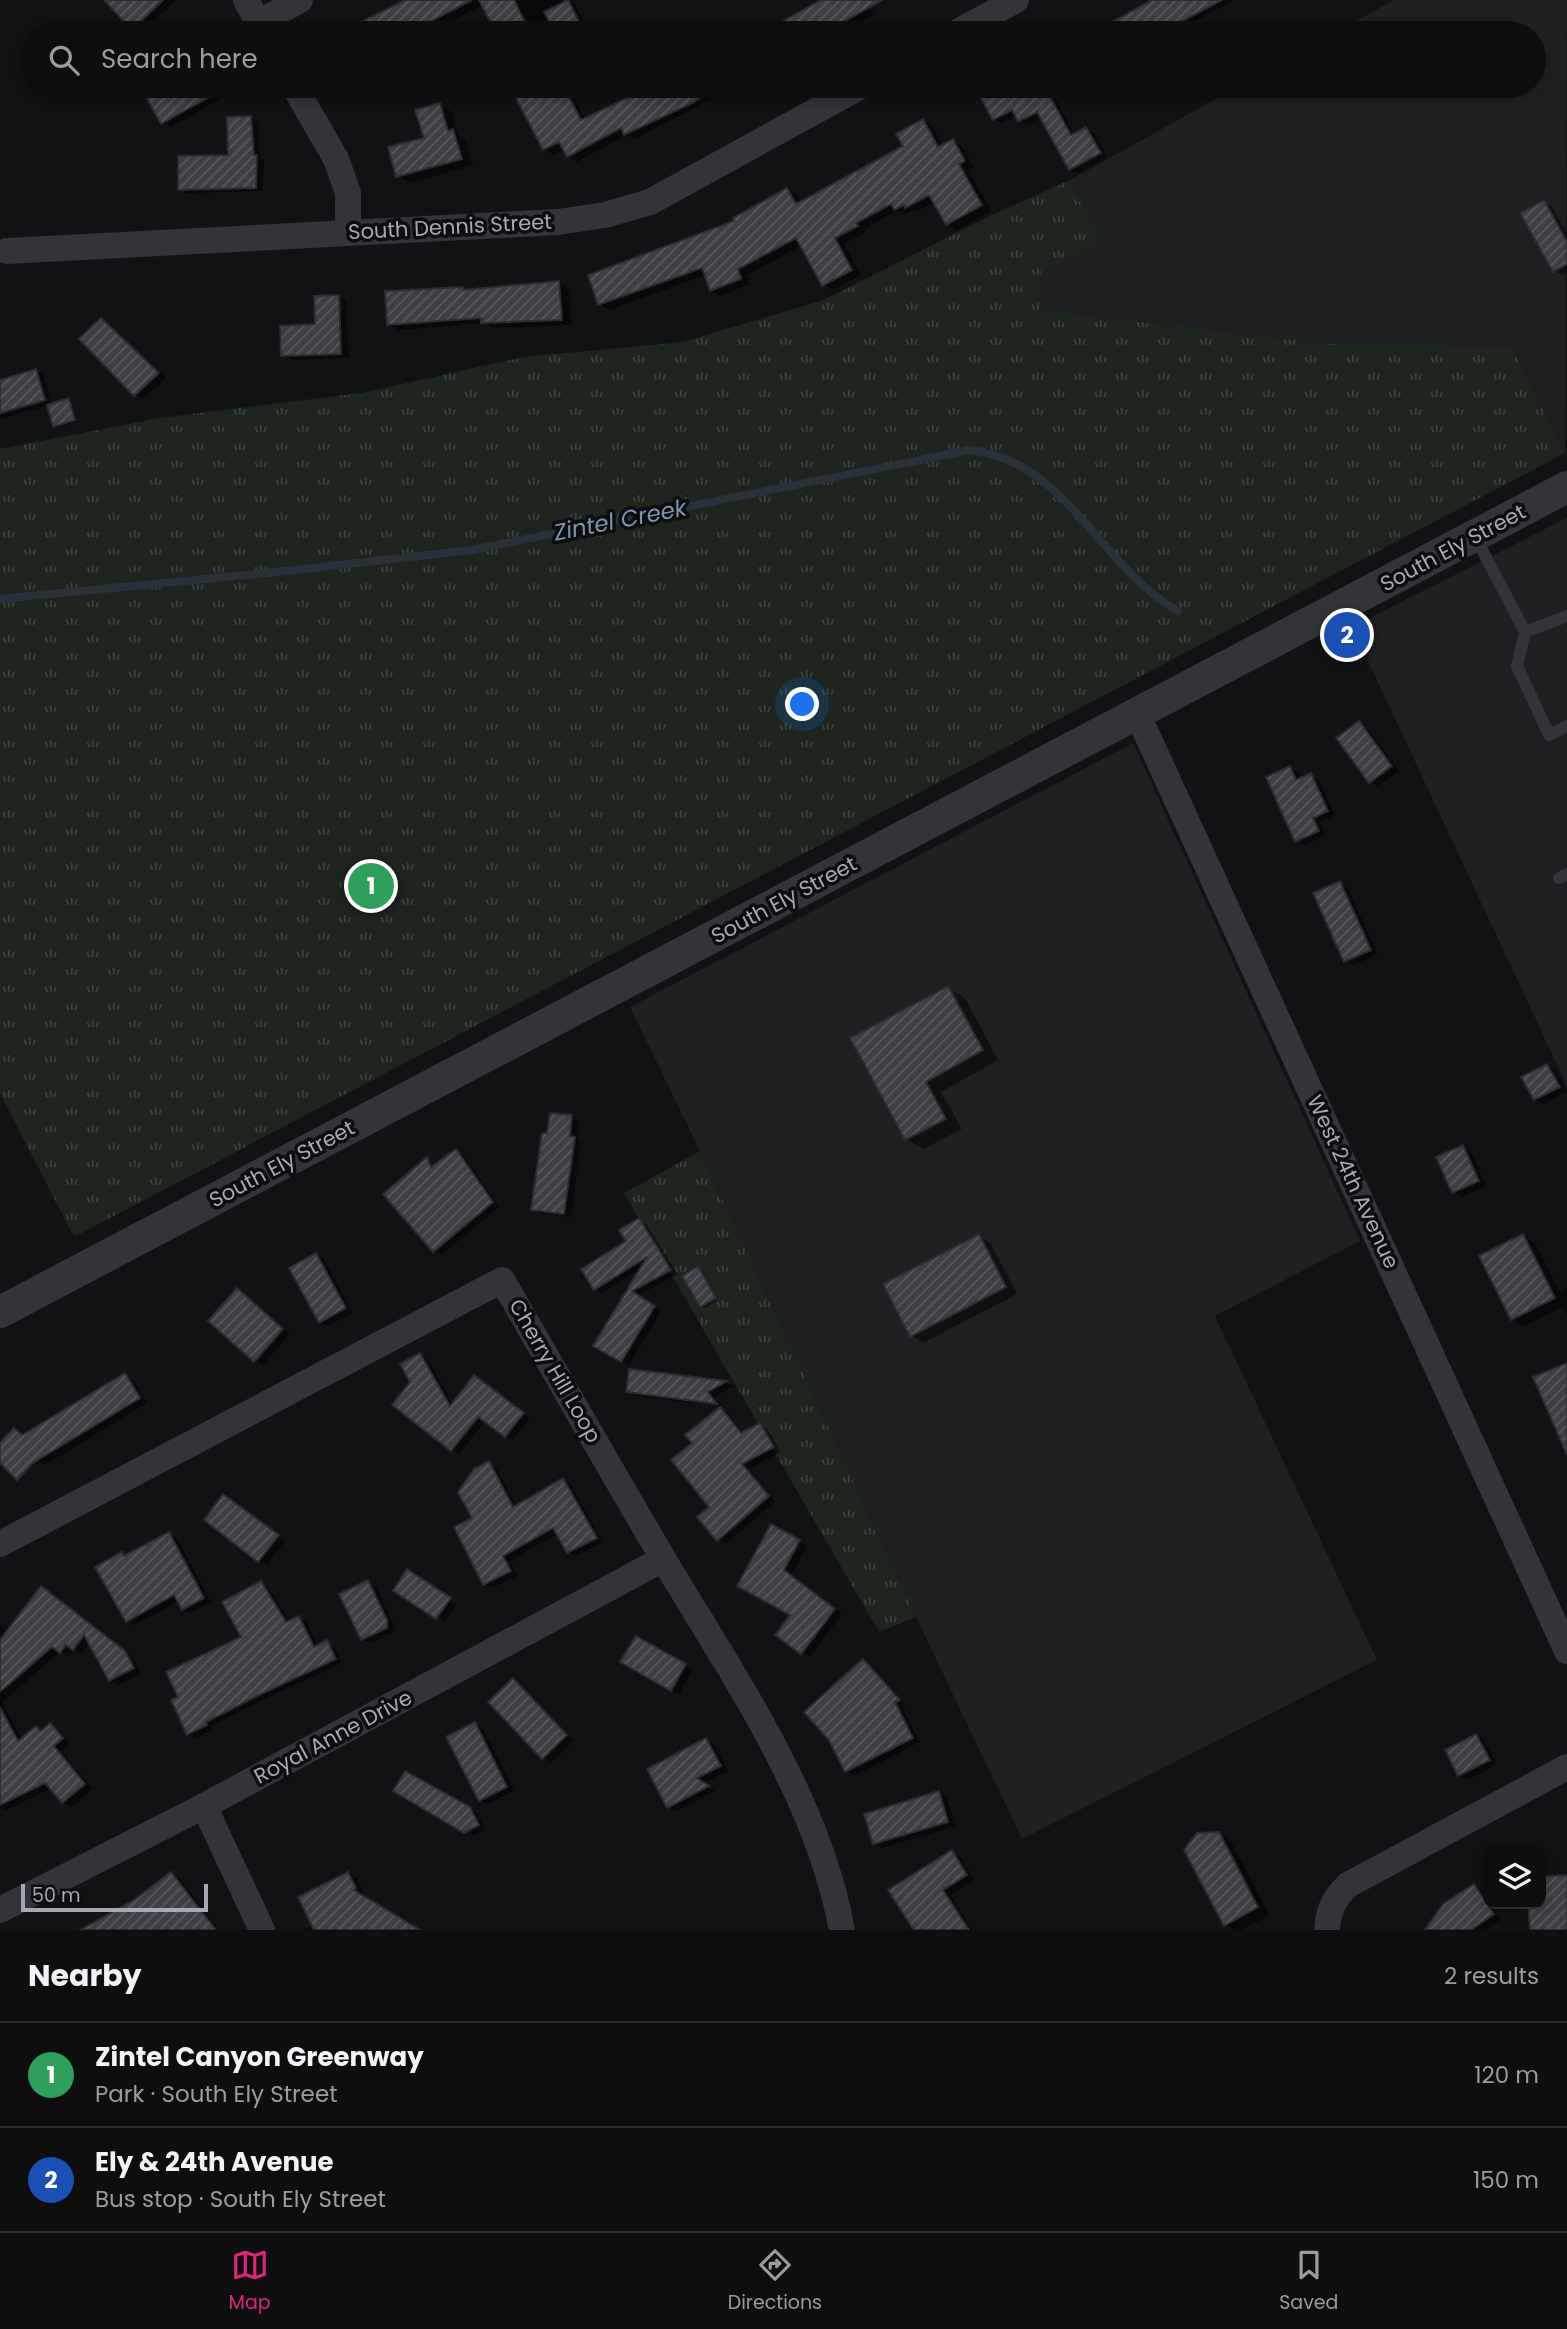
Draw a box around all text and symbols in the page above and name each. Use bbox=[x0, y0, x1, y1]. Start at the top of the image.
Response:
search box bbox=[21, 21, 1546, 98]
icon: search bbox=[45, 41, 83, 79]
text: Search here bbox=[101, 41, 258, 77]
street label: South Dennis Street bbox=[347, 207, 553, 246]
water label: Zintel Creek bbox=[550, 491, 690, 549]
street label: South Ely Street bbox=[1375, 497, 1531, 598]
pin: 2 bbox=[1324, 609, 1370, 661]
your location bbox=[785, 687, 819, 721]
street label: South Ely Street bbox=[706, 849, 862, 950]
pin: 1 bbox=[348, 860, 394, 912]
street label: West 24th Avenue bbox=[1300, 1090, 1406, 1273]
street label: South Ely Street bbox=[204, 1113, 360, 1214]
street label: Cherry Hill Loop bbox=[502, 1294, 608, 1448]
street label: Royal Anne Drive bbox=[249, 1683, 417, 1791]
map controls bbox=[1483, 1846, 1546, 1909]
button: layers bbox=[1483, 1846, 1546, 1909]
scale bar bbox=[21, 1881, 208, 1913]
text: 50 m bbox=[32, 1882, 81, 1909]
text: Nearby bbox=[28, 1954, 142, 1997]
text: 2 results bbox=[1444, 1960, 1539, 1992]
text: Zintel Canyon Greenway bbox=[95, 2039, 424, 2075]
text: 1 bbox=[47, 2059, 55, 2091]
text: 120 m bbox=[1474, 2059, 1539, 2091]
text: Park · South Ely Street bbox=[95, 2078, 338, 2110]
text: Ely & 24th Avenue bbox=[95, 2144, 334, 2180]
text: 2 bbox=[44, 2164, 58, 2196]
text: 150 m bbox=[1473, 2164, 1539, 2196]
text: Bus stop · South Ely Street bbox=[95, 2183, 386, 2215]
tab: Map bbox=[229, 2246, 271, 2317]
tab: Directions bbox=[728, 2246, 822, 2317]
tab: Saved bbox=[1279, 2246, 1338, 2317]

